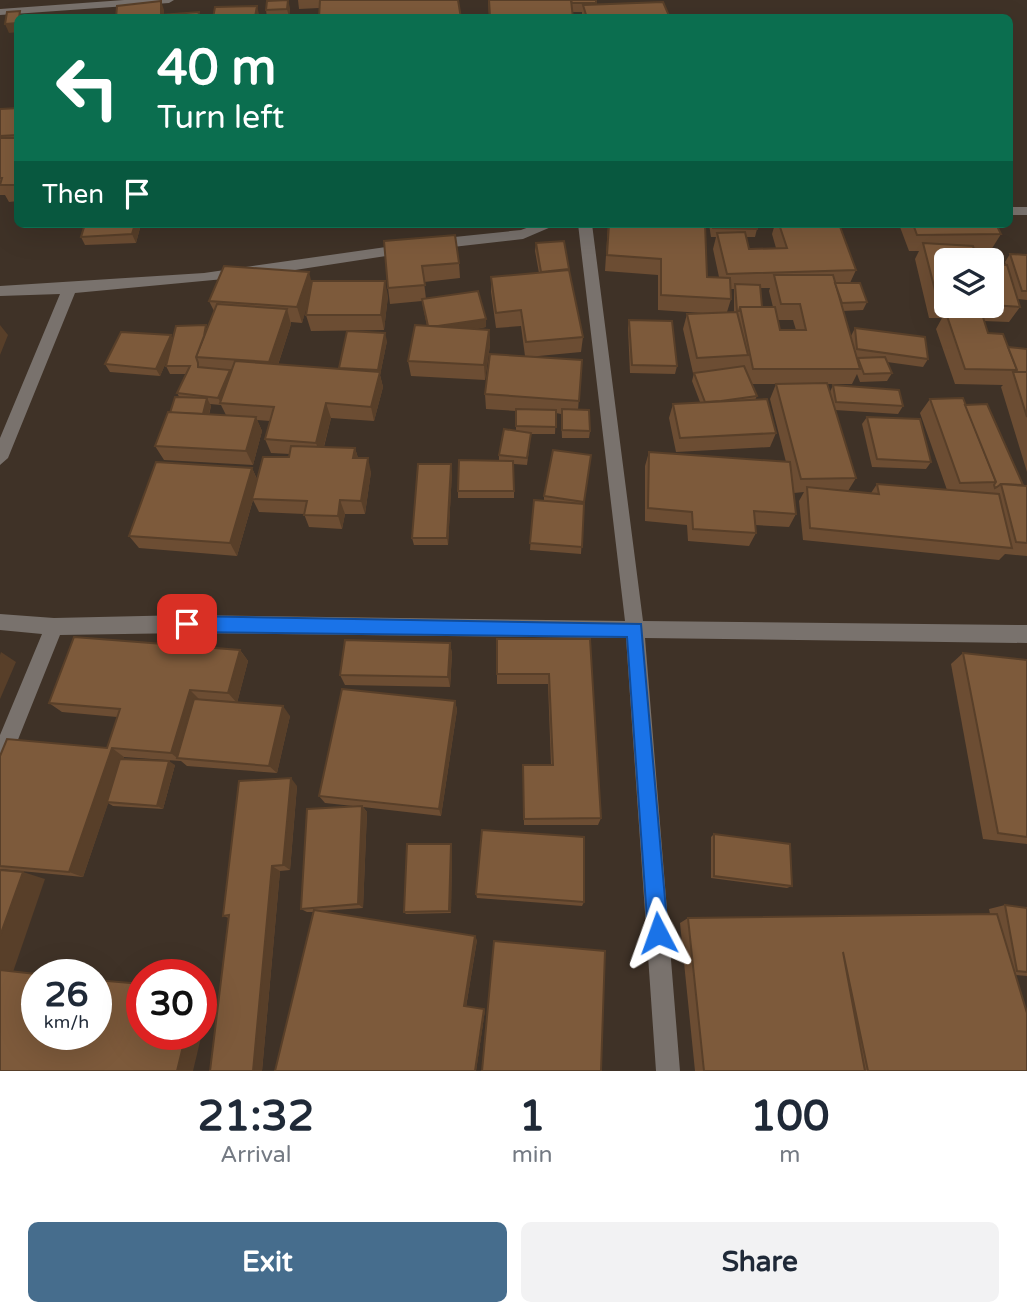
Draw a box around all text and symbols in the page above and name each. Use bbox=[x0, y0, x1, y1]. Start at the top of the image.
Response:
text: 40 m bbox=[157, 39, 276, 98]
icon: left bbox=[42, 42, 133, 133]
text: Turn left bbox=[157, 99, 284, 137]
icon: arrive bbox=[118, 175, 156, 213]
text: Then bbox=[42, 179, 104, 210]
map controls bbox=[934, 248, 1004, 318]
button: layers bbox=[934, 248, 1004, 318]
pin bbox=[157, 594, 217, 654]
icon: arrive bbox=[168, 605, 206, 643]
position arrow bbox=[621, 896, 695, 970]
speed limit sign: 30 bbox=[126, 959, 217, 1050]
text: 26 bbox=[45, 974, 88, 1016]
text: km/h bbox=[44, 1011, 89, 1033]
text: 21:32 bbox=[198, 1091, 314, 1142]
text: 1 bbox=[519, 1091, 545, 1142]
text: 100 bbox=[750, 1091, 829, 1142]
text: Arrival bbox=[220, 1141, 291, 1169]
text: min bbox=[512, 1141, 553, 1169]
text: m bbox=[779, 1141, 800, 1169]
button: Exit bbox=[28, 1222, 507, 1302]
button: Share bbox=[521, 1222, 999, 1302]

